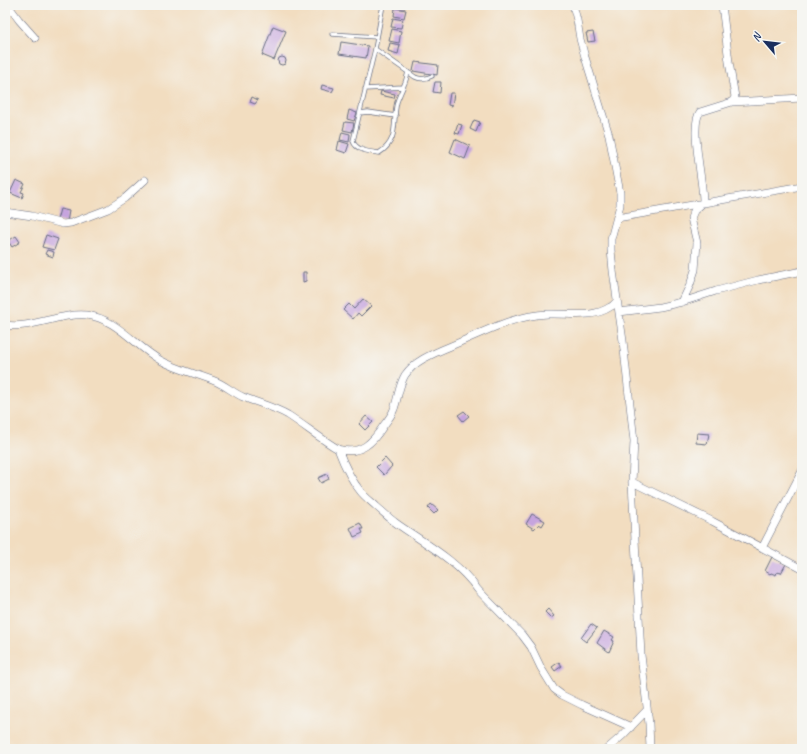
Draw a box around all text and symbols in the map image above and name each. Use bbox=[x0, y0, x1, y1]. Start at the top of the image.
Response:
north arrow bbox=[745, 22, 785, 62]
text: N bbox=[748, 29, 765, 44]

